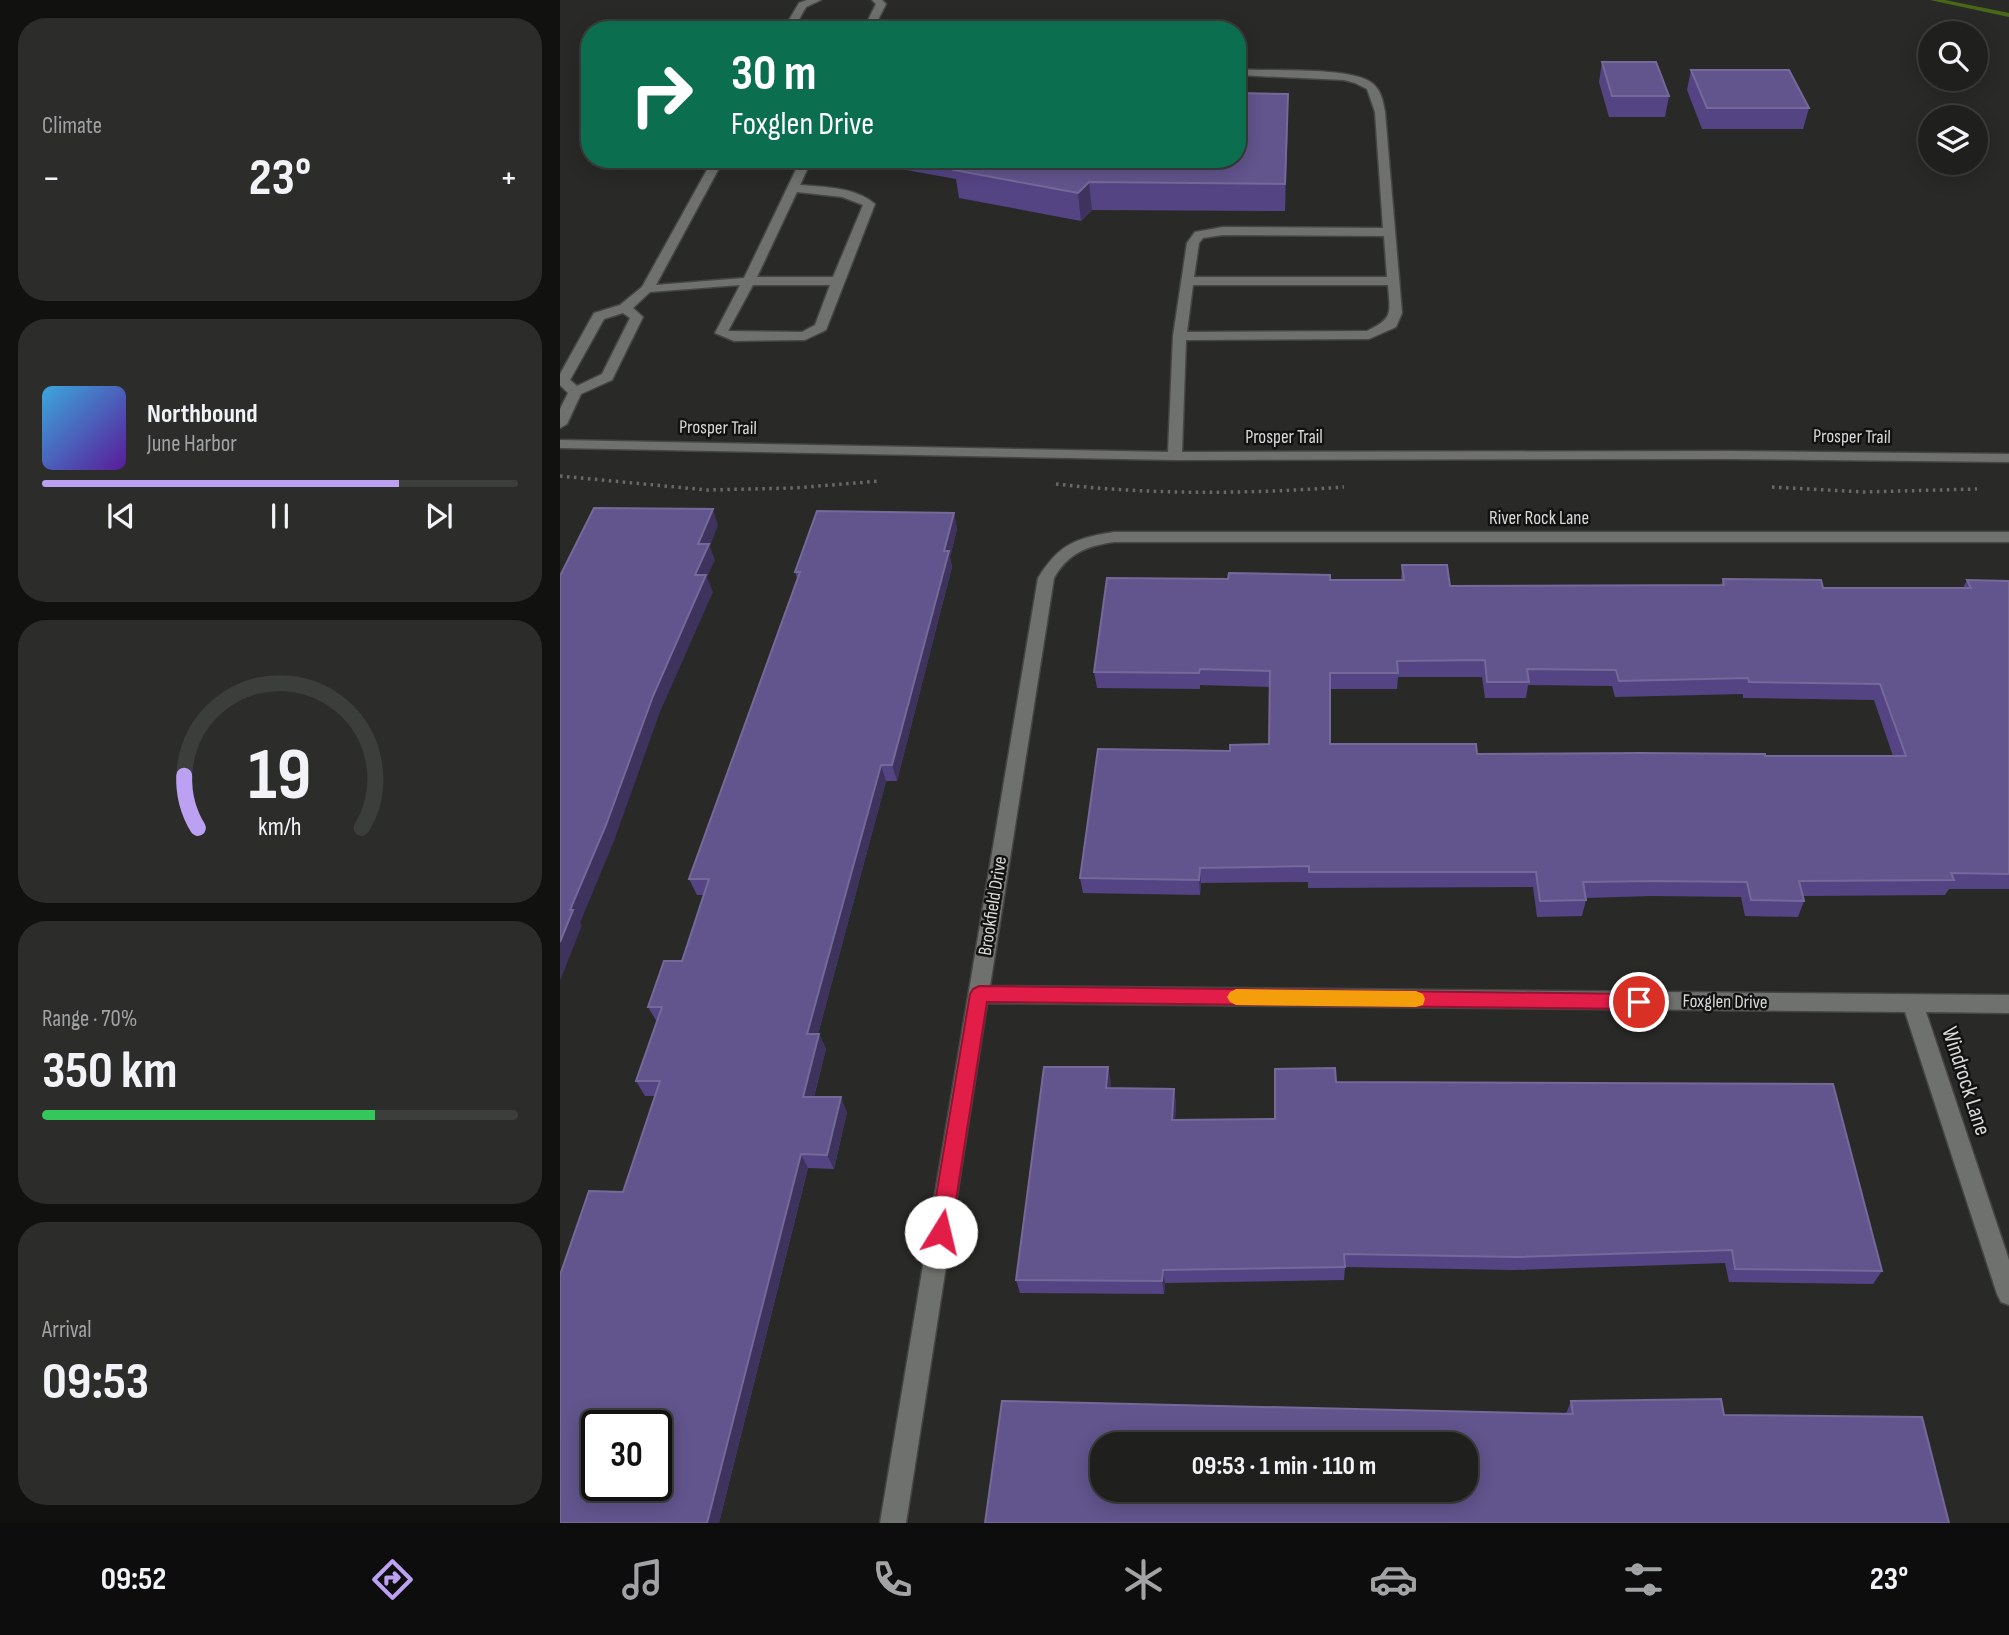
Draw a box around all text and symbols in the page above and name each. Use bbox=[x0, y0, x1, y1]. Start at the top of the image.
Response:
map controls bbox=[1918, 21, 1988, 175]
button: search bbox=[1918, 21, 1988, 91]
text: 30 m bbox=[731, 45, 816, 104]
icon: right bbox=[616, 49, 707, 140]
text: Foxglen Drive bbox=[731, 105, 874, 144]
button: layers bbox=[1918, 105, 1988, 175]
text: Climate bbox=[42, 112, 102, 140]
text: 23° bbox=[249, 147, 311, 210]
text: − bbox=[42, 156, 61, 201]
text: + bbox=[499, 156, 518, 201]
text: Northbound bbox=[147, 399, 258, 430]
street label: Prosper Trail bbox=[679, 416, 757, 440]
street label: Prosper Trail bbox=[1813, 425, 1891, 449]
street label: Prosper Trail bbox=[1245, 426, 1323, 449]
text: June Harbor bbox=[147, 430, 237, 458]
icon: previous bbox=[102, 497, 140, 535]
icon: pause bbox=[261, 497, 299, 535]
icon: next bbox=[420, 497, 458, 535]
street label: River Rock Lane bbox=[1489, 507, 1589, 530]
text: 19 bbox=[248, 732, 312, 820]
text: km/h bbox=[258, 811, 302, 842]
street label: Brookfield Drive bbox=[974, 855, 1012, 957]
pin bbox=[1609, 972, 1669, 1032]
icon: arrive bbox=[1620, 983, 1658, 1021]
street label: Foxglen Drive bbox=[1682, 990, 1768, 1014]
text: Range · 70% bbox=[42, 1005, 137, 1033]
street label: Windrock Lane bbox=[1935, 1023, 1997, 1139]
text: 350 km bbox=[42, 1040, 177, 1103]
position arrow bbox=[904, 1195, 978, 1269]
text: Arrival bbox=[42, 1316, 91, 1344]
text: 09:53 bbox=[42, 1351, 149, 1414]
speed limit sign: 30 bbox=[581, 1410, 672, 1501]
text: 09:53 · 1 min · 110 m bbox=[1192, 1451, 1376, 1482]
icon: directions bbox=[368, 1555, 417, 1604]
icon: music bbox=[618, 1555, 667, 1604]
icon: phone bbox=[868, 1555, 917, 1604]
icon: climate bbox=[1119, 1555, 1168, 1604]
icon: car bbox=[1369, 1555, 1418, 1604]
icon: filters bbox=[1619, 1555, 1668, 1604]
text: 09:52 bbox=[101, 1560, 166, 1599]
text: 23° bbox=[1870, 1560, 1908, 1599]

